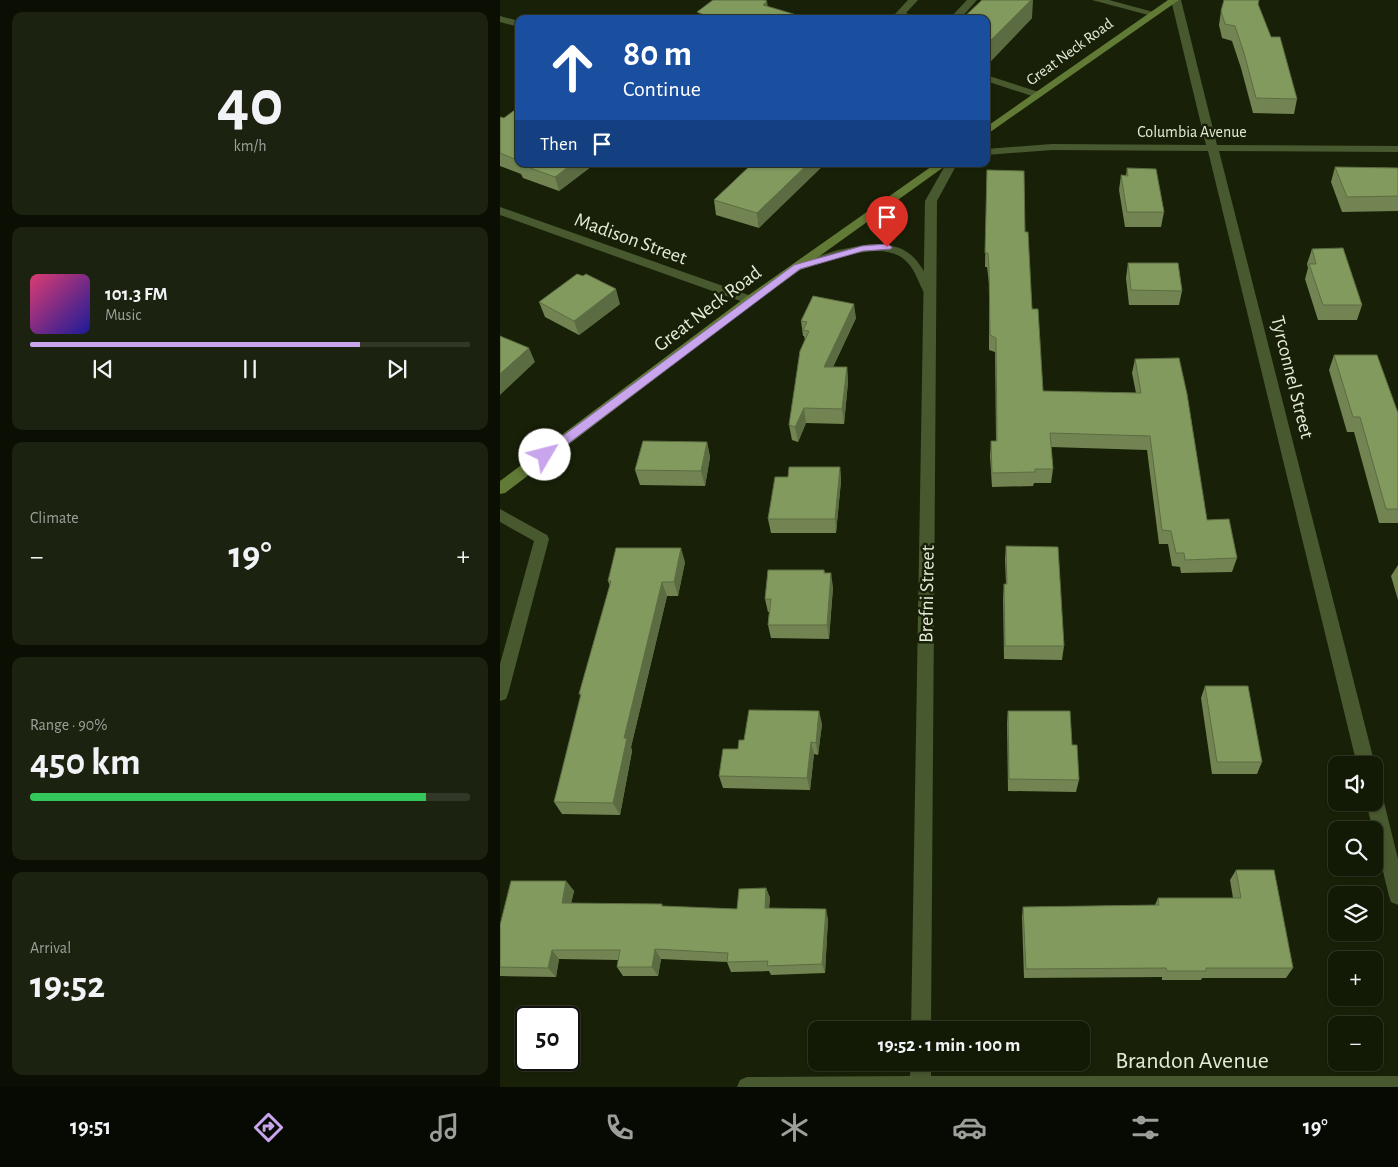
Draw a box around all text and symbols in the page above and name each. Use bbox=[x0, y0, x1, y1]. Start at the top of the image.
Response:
street label: Great Neck Road bbox=[1023, 15, 1116, 89]
icon: ahead bbox=[540, 35, 605, 100]
text: 80 m bbox=[623, 37, 692, 72]
text: 40 bbox=[217, 72, 283, 137]
text: Continue bbox=[623, 78, 701, 100]
street label: Columbia Avenue bbox=[1137, 124, 1247, 140]
icon: arrive bbox=[588, 130, 616, 158]
text: Then bbox=[540, 135, 578, 154]
text: km/h bbox=[233, 138, 267, 154]
pin bbox=[866, 196, 908, 247]
icon: arrive bbox=[873, 203, 901, 231]
street label: Madison Street bbox=[572, 209, 690, 269]
street label: Great Neck Road bbox=[650, 262, 765, 355]
text: 101.3 FM bbox=[105, 285, 168, 304]
text: Music bbox=[105, 307, 141, 323]
street label: Tyrconnel Street bbox=[1267, 314, 1317, 441]
icon: previous bbox=[89, 355, 117, 383]
icon: pause bbox=[236, 355, 264, 383]
icon: next bbox=[383, 355, 411, 383]
position arrow bbox=[518, 428, 570, 480]
text: Climate bbox=[30, 510, 79, 526]
text: 19° bbox=[228, 537, 272, 575]
text: − bbox=[30, 543, 43, 571]
text: + bbox=[457, 543, 470, 571]
street label: Brefni Street bbox=[916, 544, 938, 643]
text: Range · 90% bbox=[30, 717, 107, 733]
text: 450 km bbox=[30, 744, 141, 782]
map controls bbox=[1328, 756, 1383, 1071]
button: sound bbox=[1328, 756, 1383, 811]
button: search bbox=[1328, 821, 1383, 876]
button: layers bbox=[1328, 886, 1383, 941]
text: Arrival bbox=[30, 940, 71, 956]
button: + bbox=[1328, 951, 1383, 1006]
text: 19:52 bbox=[30, 967, 105, 1005]
speed limit sign: 50 bbox=[515, 1006, 580, 1071]
button: − bbox=[1328, 1016, 1383, 1071]
text: 19:52 · 1 min · 100 m bbox=[878, 1036, 1020, 1055]
street label: Brandon Avenue bbox=[1115, 1049, 1269, 1073]
icon: directions bbox=[251, 1110, 286, 1145]
icon: music bbox=[427, 1110, 462, 1145]
icon: phone bbox=[602, 1110, 637, 1145]
icon: climate bbox=[777, 1110, 812, 1145]
icon: car bbox=[952, 1110, 987, 1145]
icon: filters bbox=[1128, 1110, 1163, 1145]
text: 19:51 bbox=[70, 1116, 111, 1138]
text: 19° bbox=[1303, 1116, 1328, 1138]

